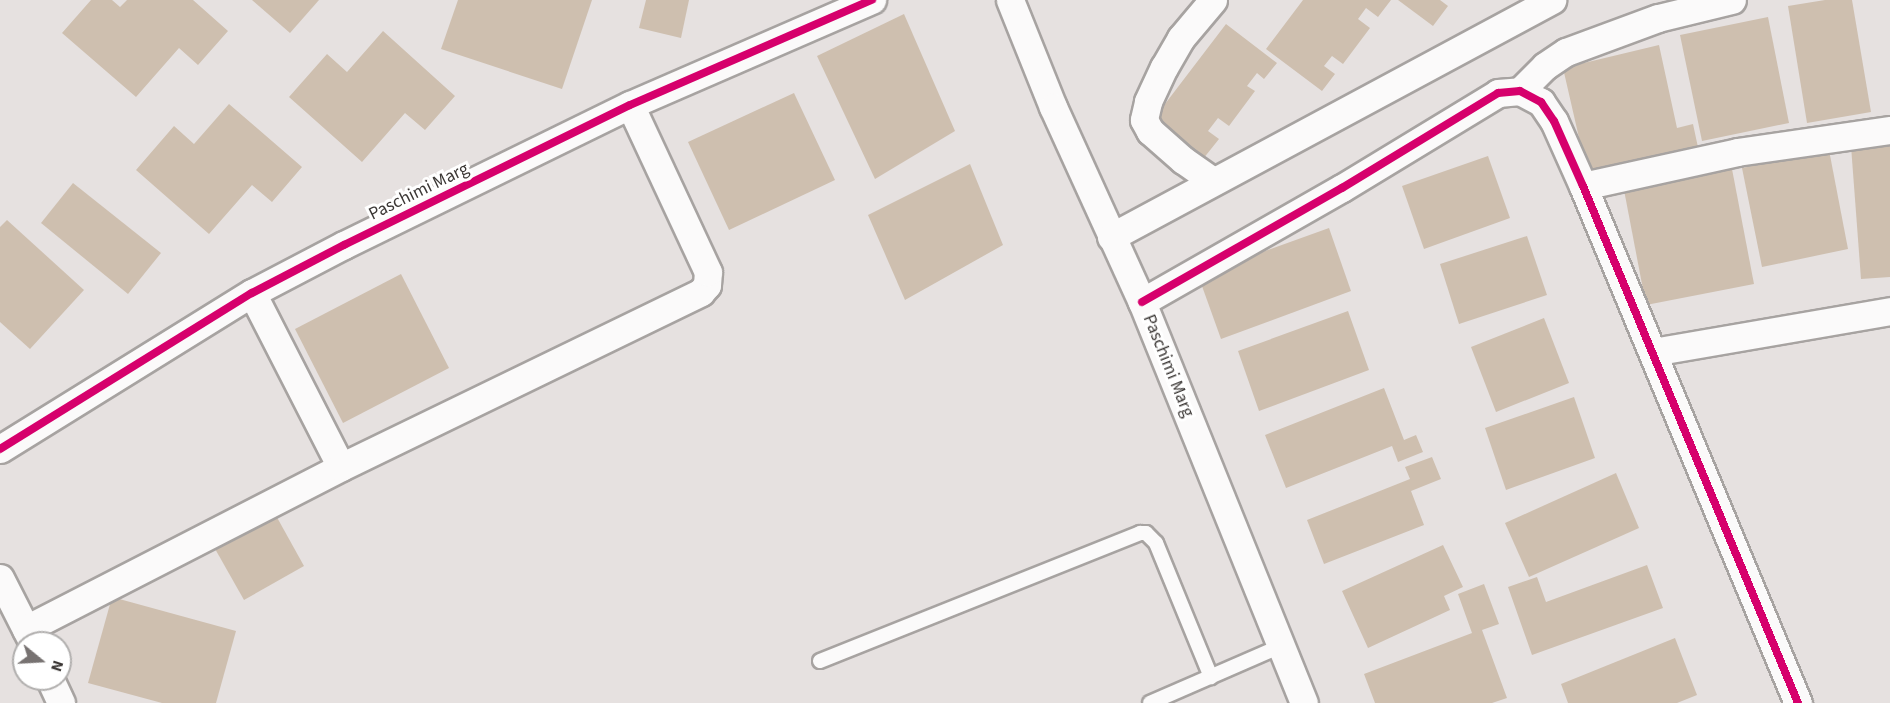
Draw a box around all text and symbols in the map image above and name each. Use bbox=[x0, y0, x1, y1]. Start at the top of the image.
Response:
street label: Paschimi Marg bbox=[365, 158, 473, 226]
street label: Paschimi Marg bbox=[1138, 312, 1198, 420]
north arrow bbox=[12, 631, 72, 691]
text: N bbox=[45, 657, 69, 674]

